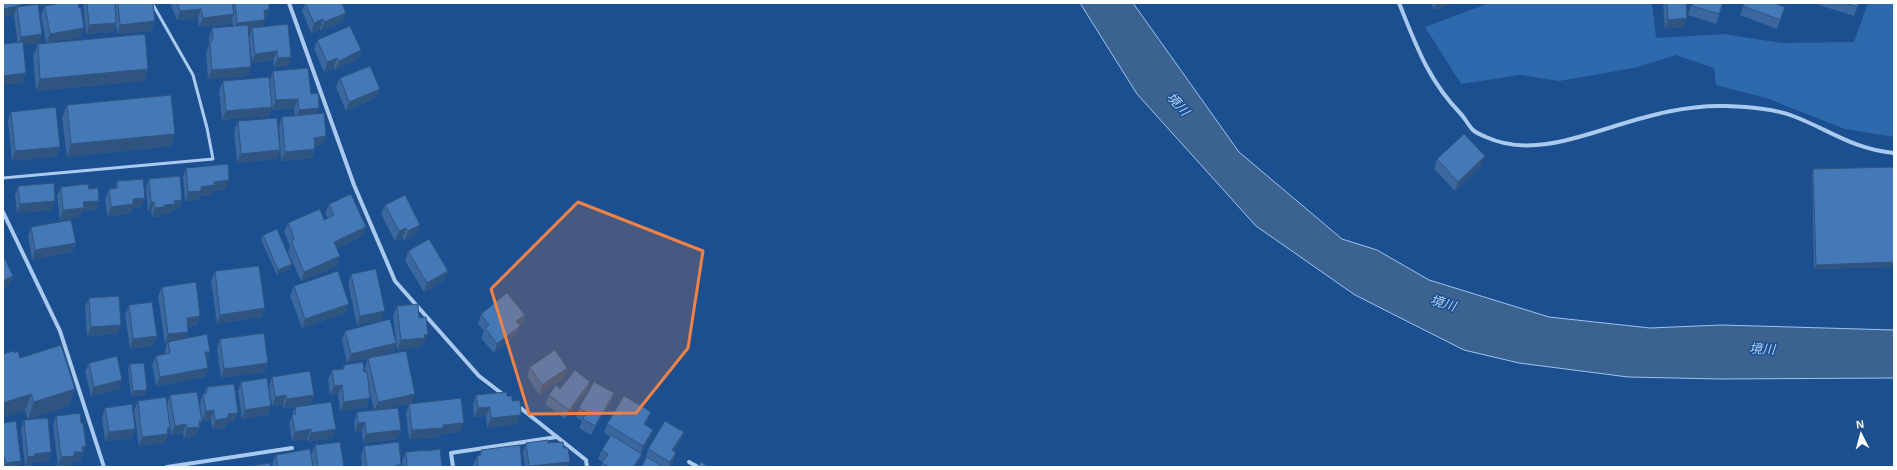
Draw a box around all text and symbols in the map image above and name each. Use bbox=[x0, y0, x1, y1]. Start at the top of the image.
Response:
water label: 境川 bbox=[1164, 89, 1194, 120]
water label: 境川 bbox=[1428, 292, 1460, 315]
water label: 境川 bbox=[1749, 341, 1777, 357]
north arrow bbox=[1841, 414, 1881, 454]
text: N bbox=[1855, 418, 1865, 430]

